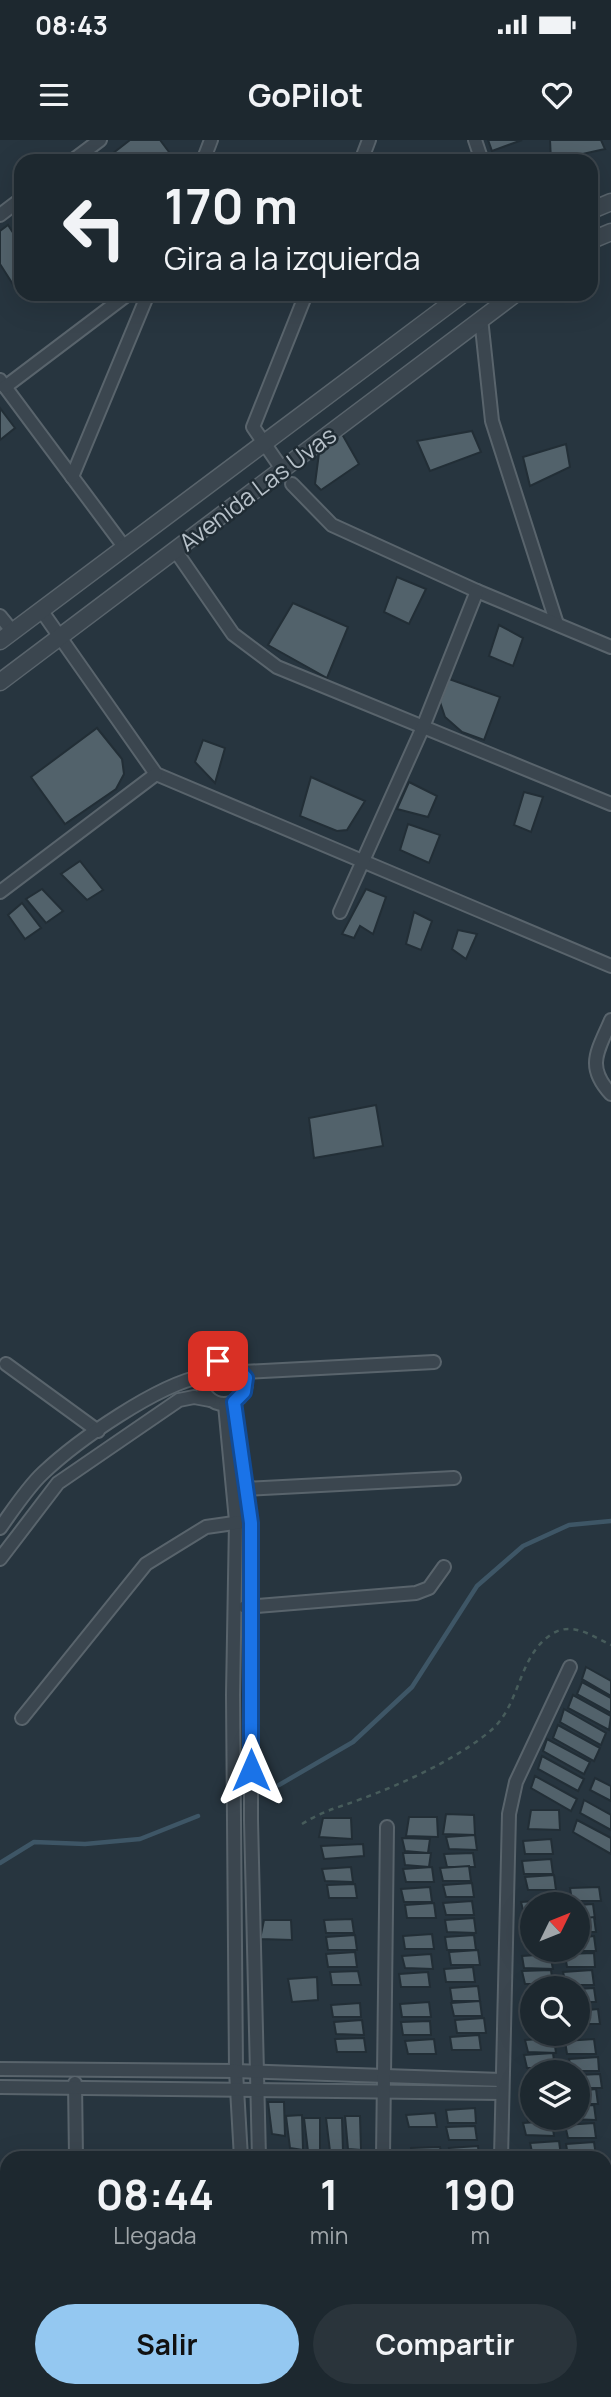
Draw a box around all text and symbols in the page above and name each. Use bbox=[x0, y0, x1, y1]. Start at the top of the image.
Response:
text: 08:43 bbox=[35, 7, 108, 43]
text: GoPilot bbox=[248, 73, 363, 117]
icon: menu bbox=[35, 76, 73, 114]
icon: heart bbox=[538, 76, 576, 114]
text: 170 m bbox=[164, 172, 298, 239]
icon: left bbox=[49, 182, 140, 273]
text: Gira a la izquierda bbox=[164, 236, 420, 280]
street label: Avenida Las Uvas bbox=[172, 418, 342, 558]
pin bbox=[188, 1331, 248, 1391]
icon: arrive bbox=[199, 1342, 237, 1380]
position arrow bbox=[214, 1733, 288, 1807]
north arrow bbox=[520, 1892, 590, 1962]
map controls bbox=[520, 1892, 590, 2130]
button: search bbox=[520, 1976, 590, 2046]
button: layers bbox=[520, 2060, 590, 2130]
text: 08:44 bbox=[96, 2165, 214, 2223]
text: 1 bbox=[320, 2165, 338, 2223]
text: 190 bbox=[444, 2165, 516, 2223]
text: Llegada bbox=[113, 2219, 197, 2251]
text: min bbox=[310, 2219, 348, 2251]
text: m bbox=[470, 2219, 490, 2251]
button: Salir bbox=[35, 2304, 299, 2384]
button: Compartir bbox=[313, 2304, 577, 2384]

